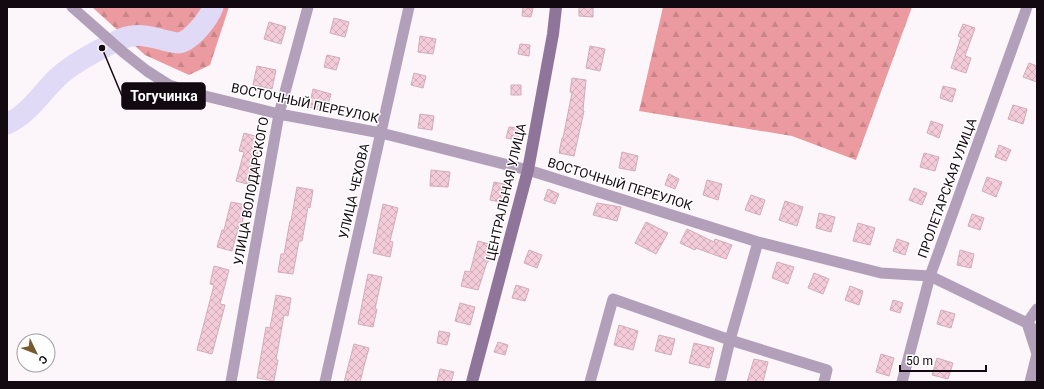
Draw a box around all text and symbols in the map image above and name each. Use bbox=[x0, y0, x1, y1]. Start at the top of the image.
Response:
street label: ВОСТОЧНЫЙ ПЕРЕУЛОК bbox=[230, 80, 381, 126]
callout: Тогучинка bbox=[122, 83, 205, 109]
text: Тогучинка bbox=[130, 88, 198, 104]
street label: ПРОЛЕТАРСКАЯ УЛИЦА bbox=[915, 115, 980, 260]
street label: УЛИЦА ВОЛОДАРСКОГО bbox=[231, 116, 271, 266]
street label: ЦЕНТРАЛЬНАЯ УЛИЦА bbox=[483, 121, 529, 262]
street label: УЛИЦА ЧЕХОВА bbox=[336, 141, 372, 240]
street label: ВОСТОЧНЫЙ ПЕРЕУЛОК bbox=[546, 155, 695, 213]
north arrow bbox=[16, 333, 56, 373]
scale bar bbox=[900, 347, 986, 373]
text: С bbox=[36, 352, 50, 367]
text: 50 m bbox=[906, 354, 933, 368]

